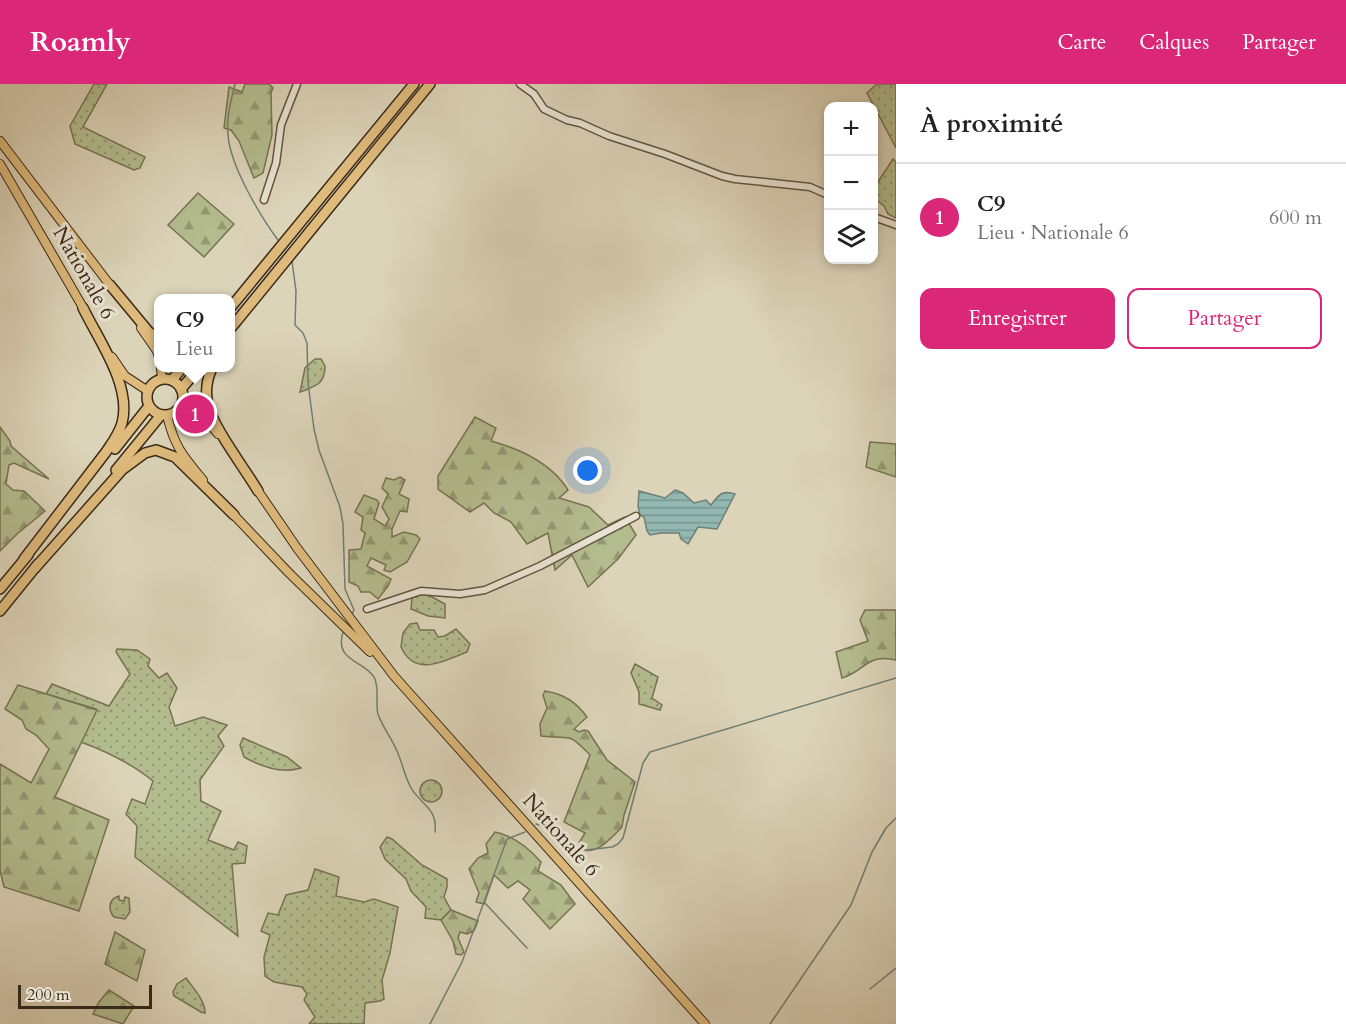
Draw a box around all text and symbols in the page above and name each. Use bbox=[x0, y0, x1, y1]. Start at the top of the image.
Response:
text: Roamly bbox=[30, 23, 131, 61]
text: Carte bbox=[1057, 28, 1106, 57]
text: Calques bbox=[1139, 28, 1209, 57]
text: Partager bbox=[1242, 28, 1316, 57]
map controls bbox=[824, 102, 878, 264]
button: + bbox=[824, 102, 878, 156]
text: À proximité bbox=[920, 106, 1063, 141]
button: − bbox=[824, 156, 878, 210]
text: C9 bbox=[977, 189, 1005, 219]
text: 1 bbox=[934, 204, 945, 231]
text: 600 m bbox=[1269, 204, 1322, 231]
button: layers bbox=[824, 210, 878, 264]
text: Lieu · Nationale 6 bbox=[977, 219, 1129, 246]
street label: Nationale 6 bbox=[46, 221, 122, 325]
button: Enregistrer bbox=[920, 288, 1115, 349]
button: Partager bbox=[1127, 288, 1322, 349]
popup bbox=[154, 294, 235, 372]
text: C9 bbox=[176, 305, 204, 335]
text: Lieu bbox=[176, 335, 213, 362]
pin: 1 bbox=[176, 392, 214, 436]
your location bbox=[573, 456, 602, 485]
street label: Nationale 6 bbox=[516, 787, 606, 883]
scale bar bbox=[18, 982, 152, 1010]
text: 200 m bbox=[27, 984, 69, 1006]

